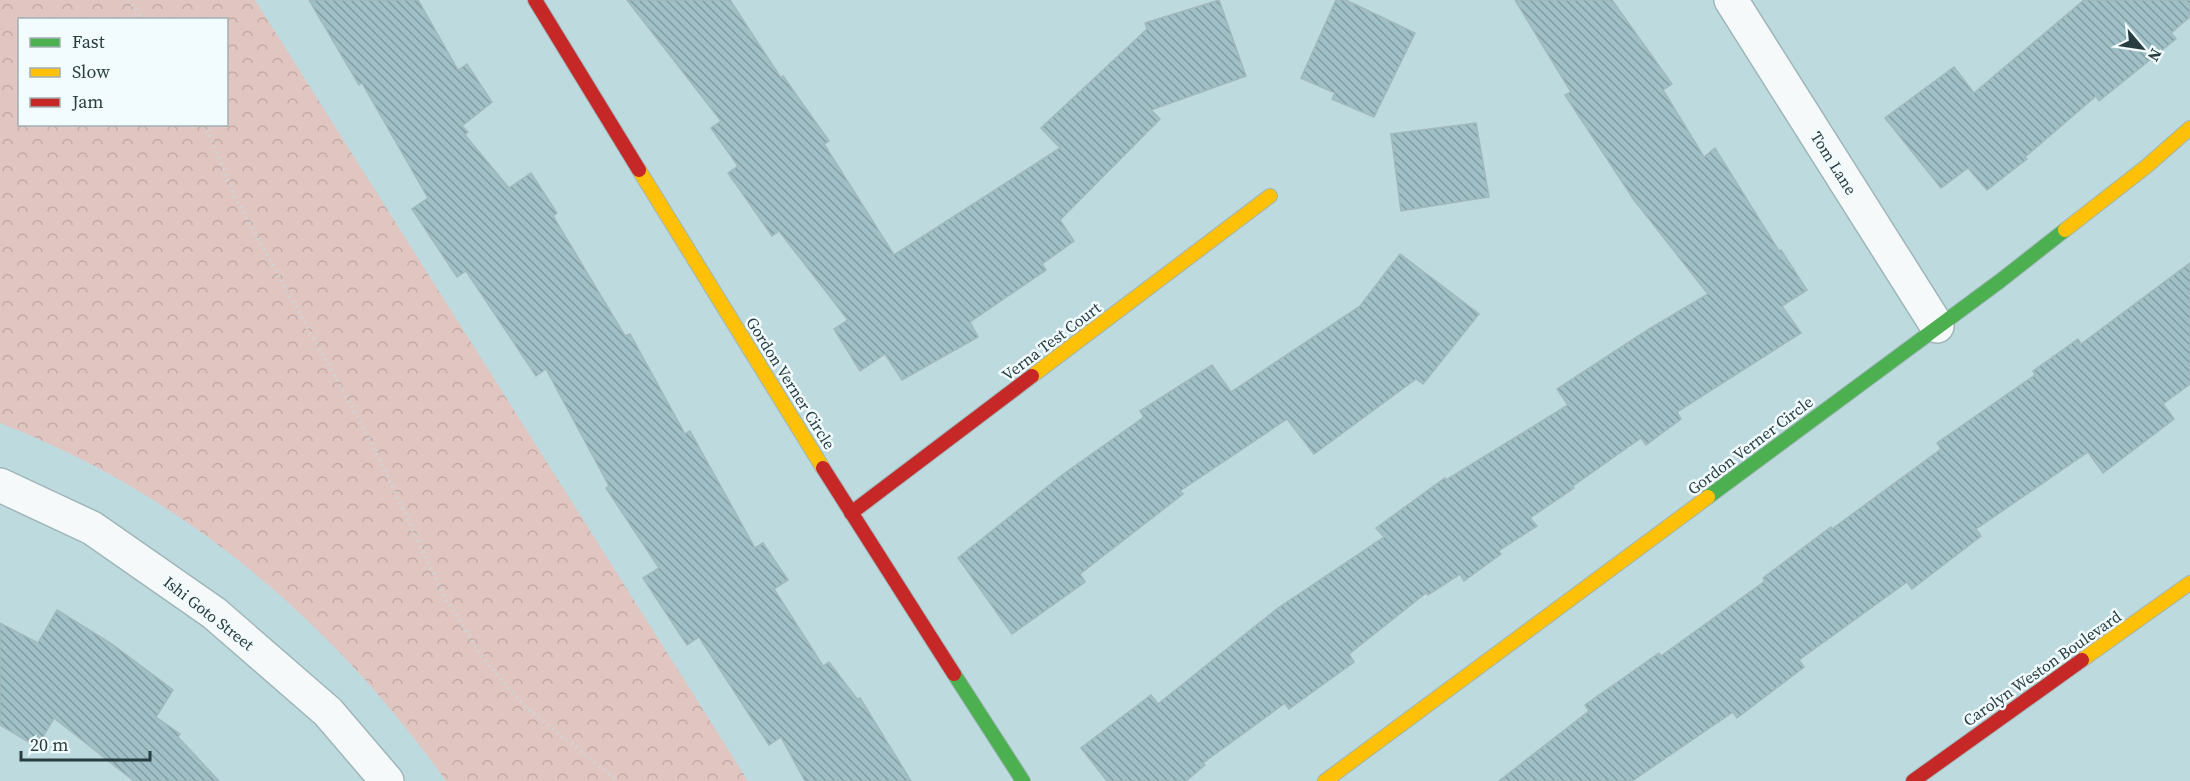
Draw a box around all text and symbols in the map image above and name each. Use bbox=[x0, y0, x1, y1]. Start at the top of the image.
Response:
legend bbox=[18, 18, 228, 126]
north arrow bbox=[2112, 18, 2172, 78]
text: Fast bbox=[72, 29, 105, 54]
text: N bbox=[2143, 45, 2168, 66]
text: Slow bbox=[72, 59, 110, 84]
text: Jam bbox=[71, 89, 104, 114]
street label: Tom Lane bbox=[1806, 127, 1862, 199]
street label: Verna Test Court bbox=[997, 296, 1106, 386]
street label: Gordon Verner Circle bbox=[741, 313, 841, 453]
street label: Gordon Verner Circle bbox=[1683, 390, 1817, 500]
street label: Ishi Goto Street bbox=[159, 571, 259, 656]
street label: Carolyn Weston Boulevard bbox=[1959, 605, 2125, 731]
scale bar bbox=[21, 724, 150, 762]
text: 20 m bbox=[30, 732, 68, 757]

